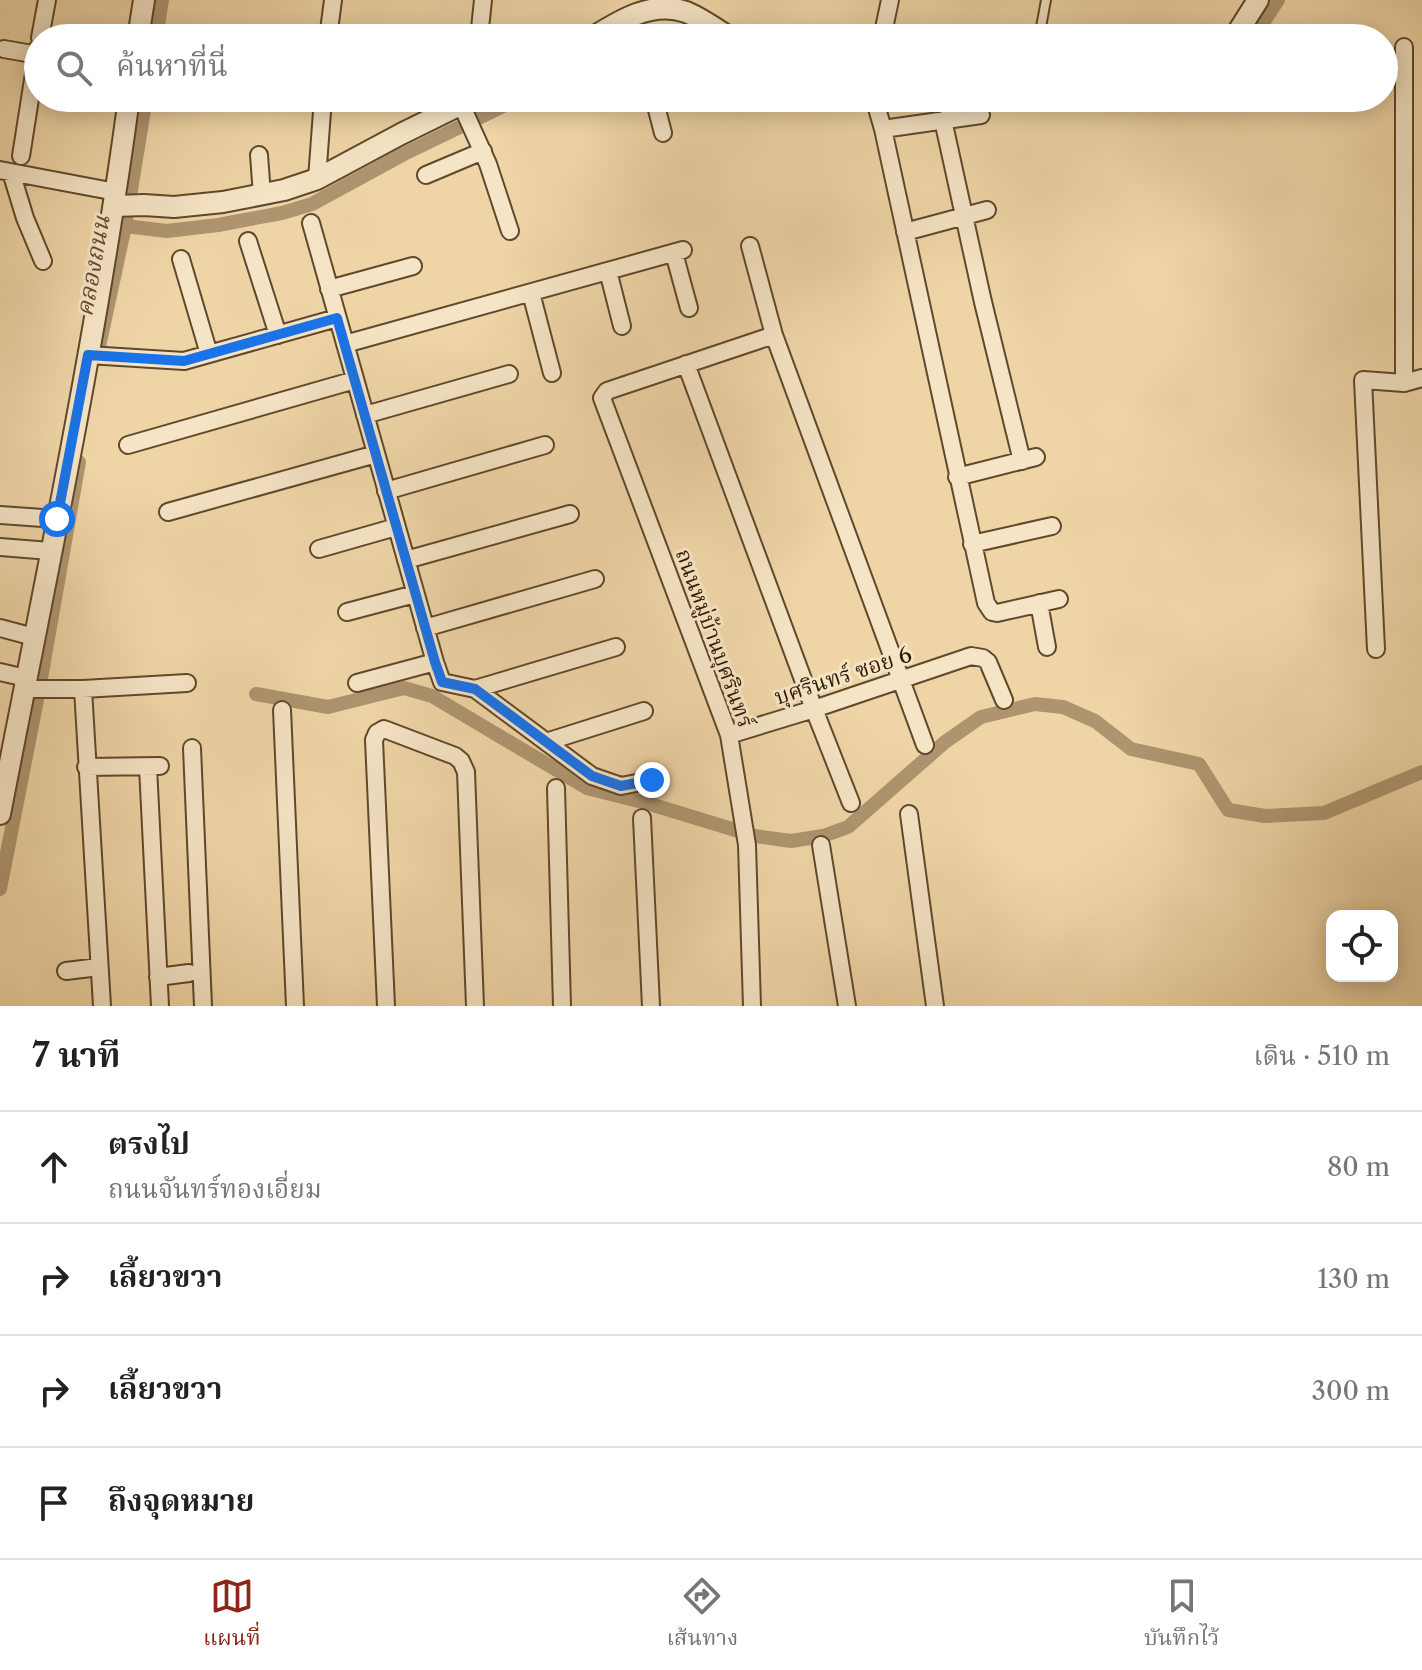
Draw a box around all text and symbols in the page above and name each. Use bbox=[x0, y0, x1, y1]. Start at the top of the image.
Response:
search box bbox=[24, 24, 1398, 112]
icon: search bbox=[52, 46, 96, 90]
text: ค้นหาที่นี่ bbox=[116, 47, 228, 84]
water label: คลองถนน bbox=[69, 213, 116, 319]
route start bbox=[39, 501, 75, 537]
street label: ถนนหมู่บ้านบุศรินทร์ bbox=[669, 545, 760, 732]
street label: บุศรินทร์ ซอย 6 bbox=[771, 641, 916, 711]
route end bbox=[634, 762, 670, 798]
map controls bbox=[1326, 910, 1398, 982]
button: locate bbox=[1326, 910, 1398, 982]
text: 7 นาที bbox=[32, 1034, 120, 1076]
text: เดิน · 510 m bbox=[1254, 1040, 1390, 1072]
text: ตรงไป bbox=[108, 1125, 190, 1162]
icon: ahead bbox=[32, 1145, 76, 1189]
text: 80 m bbox=[1327, 1151, 1390, 1183]
text: ถนนจันทร์ทองเอี่ยม bbox=[108, 1173, 322, 1205]
icon: right bbox=[32, 1257, 76, 1301]
text: เลี้ยวขวา bbox=[108, 1258, 222, 1295]
text: 130 m bbox=[1317, 1263, 1390, 1295]
icon: right bbox=[32, 1369, 76, 1413]
text: เลี้ยวขวา bbox=[108, 1370, 222, 1407]
text: 300 m bbox=[1312, 1375, 1390, 1407]
icon: arrive bbox=[32, 1481, 76, 1525]
text: ถึงจุดหมาย bbox=[108, 1482, 254, 1519]
tab: แผนที่ bbox=[203, 1574, 261, 1657]
tab: เส้นทาง bbox=[667, 1574, 738, 1657]
tab: บันทึกไว้ bbox=[1144, 1574, 1219, 1657]

